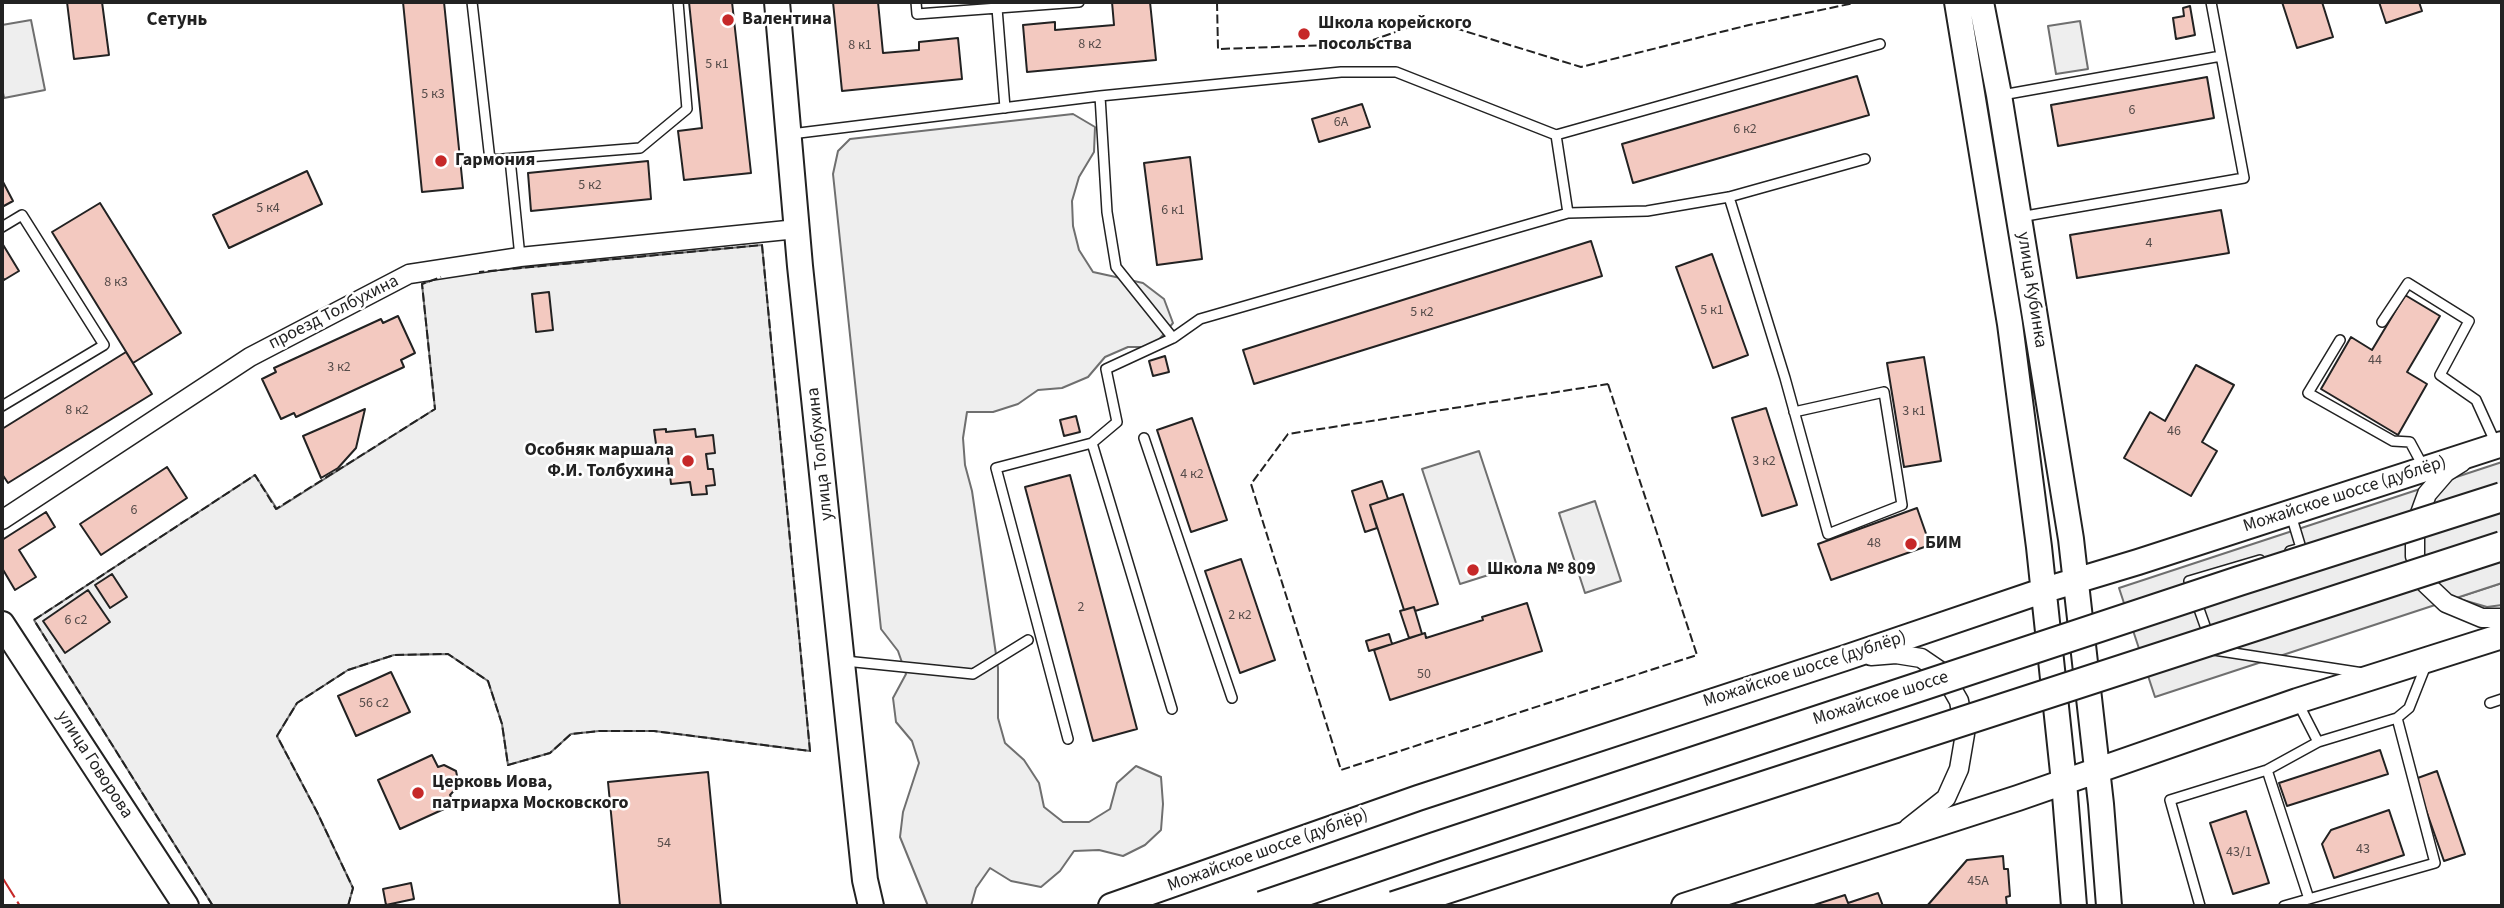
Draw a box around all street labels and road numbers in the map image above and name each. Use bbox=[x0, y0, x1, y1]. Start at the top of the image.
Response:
street label: улица Кубинка bbox=[2011, 230, 2051, 350]
street label: проезд Толбухина bbox=[265, 271, 403, 355]
street label: улица Толбухина bbox=[803, 386, 839, 522]
street label: Можайское шоссе (дублёр) bbox=[2241, 452, 2449, 538]
street label: Можайское шоссе (дублёр) bbox=[1701, 627, 1909, 713]
street label: Можайское шоссе bbox=[1811, 667, 1951, 731]
street label: улица Говорова bbox=[51, 707, 137, 823]
street label: Можайское шоссе (дублёр) bbox=[1165, 805, 1371, 897]

